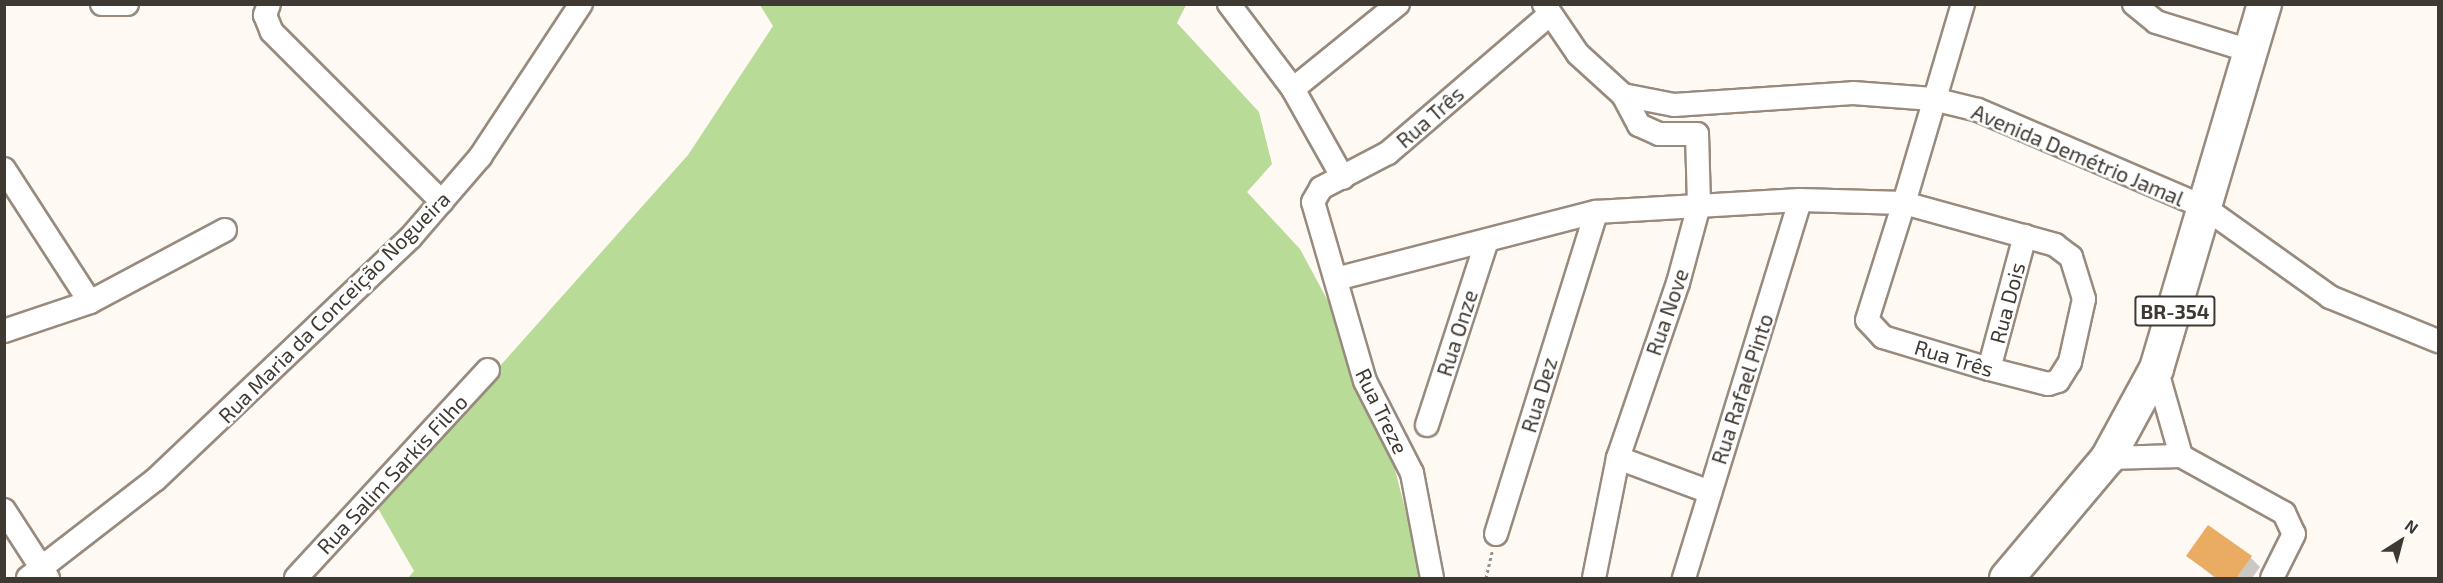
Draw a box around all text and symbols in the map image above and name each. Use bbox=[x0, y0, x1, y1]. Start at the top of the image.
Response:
street label: Rua Três bbox=[1391, 81, 1469, 153]
street label: Avenida Demétrio Jamal bbox=[1968, 99, 2188, 211]
street label: Rua Maria da Conceição Nogueira bbox=[213, 186, 455, 428]
street label: Rua Dois bbox=[1984, 260, 2030, 346]
street label: Rua Nove bbox=[1640, 265, 1694, 359]
street label: Rua Onze bbox=[1431, 287, 1483, 379]
road number: BR-354 bbox=[2133, 294, 2217, 328]
street label: Rua Rafael Pinto bbox=[1706, 310, 1778, 468]
street label: Rua Três bbox=[1911, 334, 1997, 382]
street label: Rua Dez bbox=[1516, 354, 1562, 436]
street label: Rua Treze bbox=[1350, 364, 1414, 458]
street label: Rua Salim Sarkis Filho bbox=[312, 389, 472, 559]
north arrow bbox=[2371, 511, 2431, 571]
text: N bbox=[2402, 515, 2422, 537]

